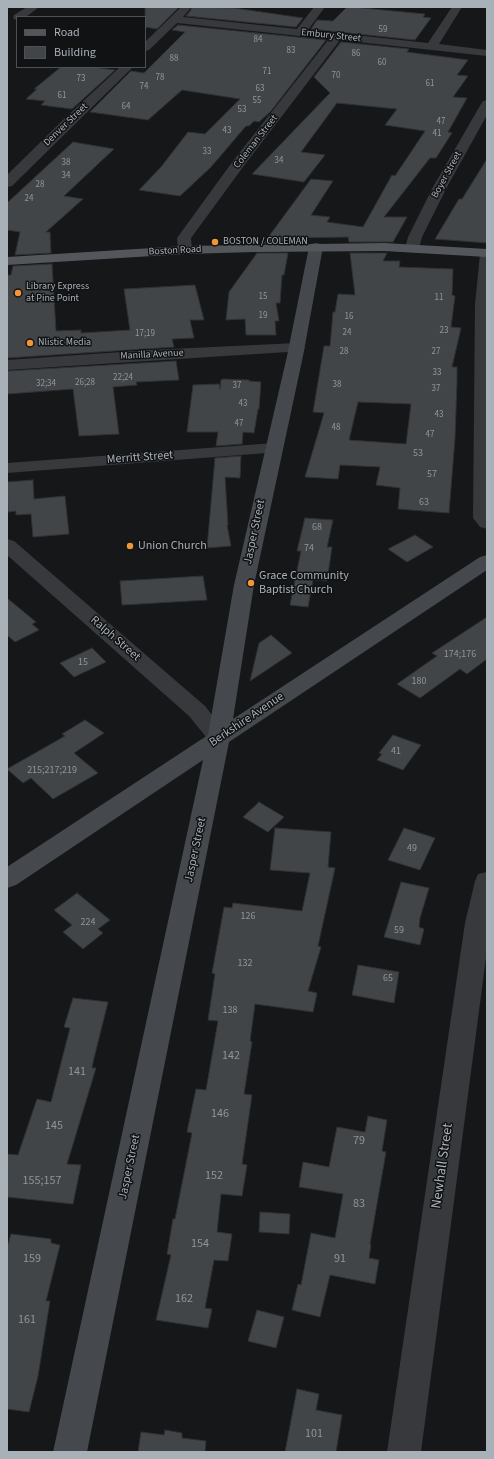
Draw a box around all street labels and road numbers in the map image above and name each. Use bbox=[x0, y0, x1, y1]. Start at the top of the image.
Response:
street label: Embury Street bbox=[301, 27, 361, 45]
street label: Denver Street bbox=[41, 101, 91, 149]
street label: Coleman Street bbox=[231, 113, 281, 171]
street label: Boyer Street bbox=[429, 150, 465, 200]
street label: Boston Road bbox=[148, 244, 202, 258]
street label: Manilla Avenue bbox=[120, 347, 184, 363]
street label: Merritt Street bbox=[106, 449, 174, 467]
street label: Jasper Street bbox=[241, 498, 269, 566]
street label: Ralph Street bbox=[87, 613, 143, 665]
street label: Berkshire Avenue bbox=[207, 690, 287, 750]
street label: Jasper Street bbox=[182, 816, 210, 884]
street label: Newhall Street bbox=[429, 1122, 457, 1210]
street label: Jasper Street bbox=[116, 1133, 144, 1201]

